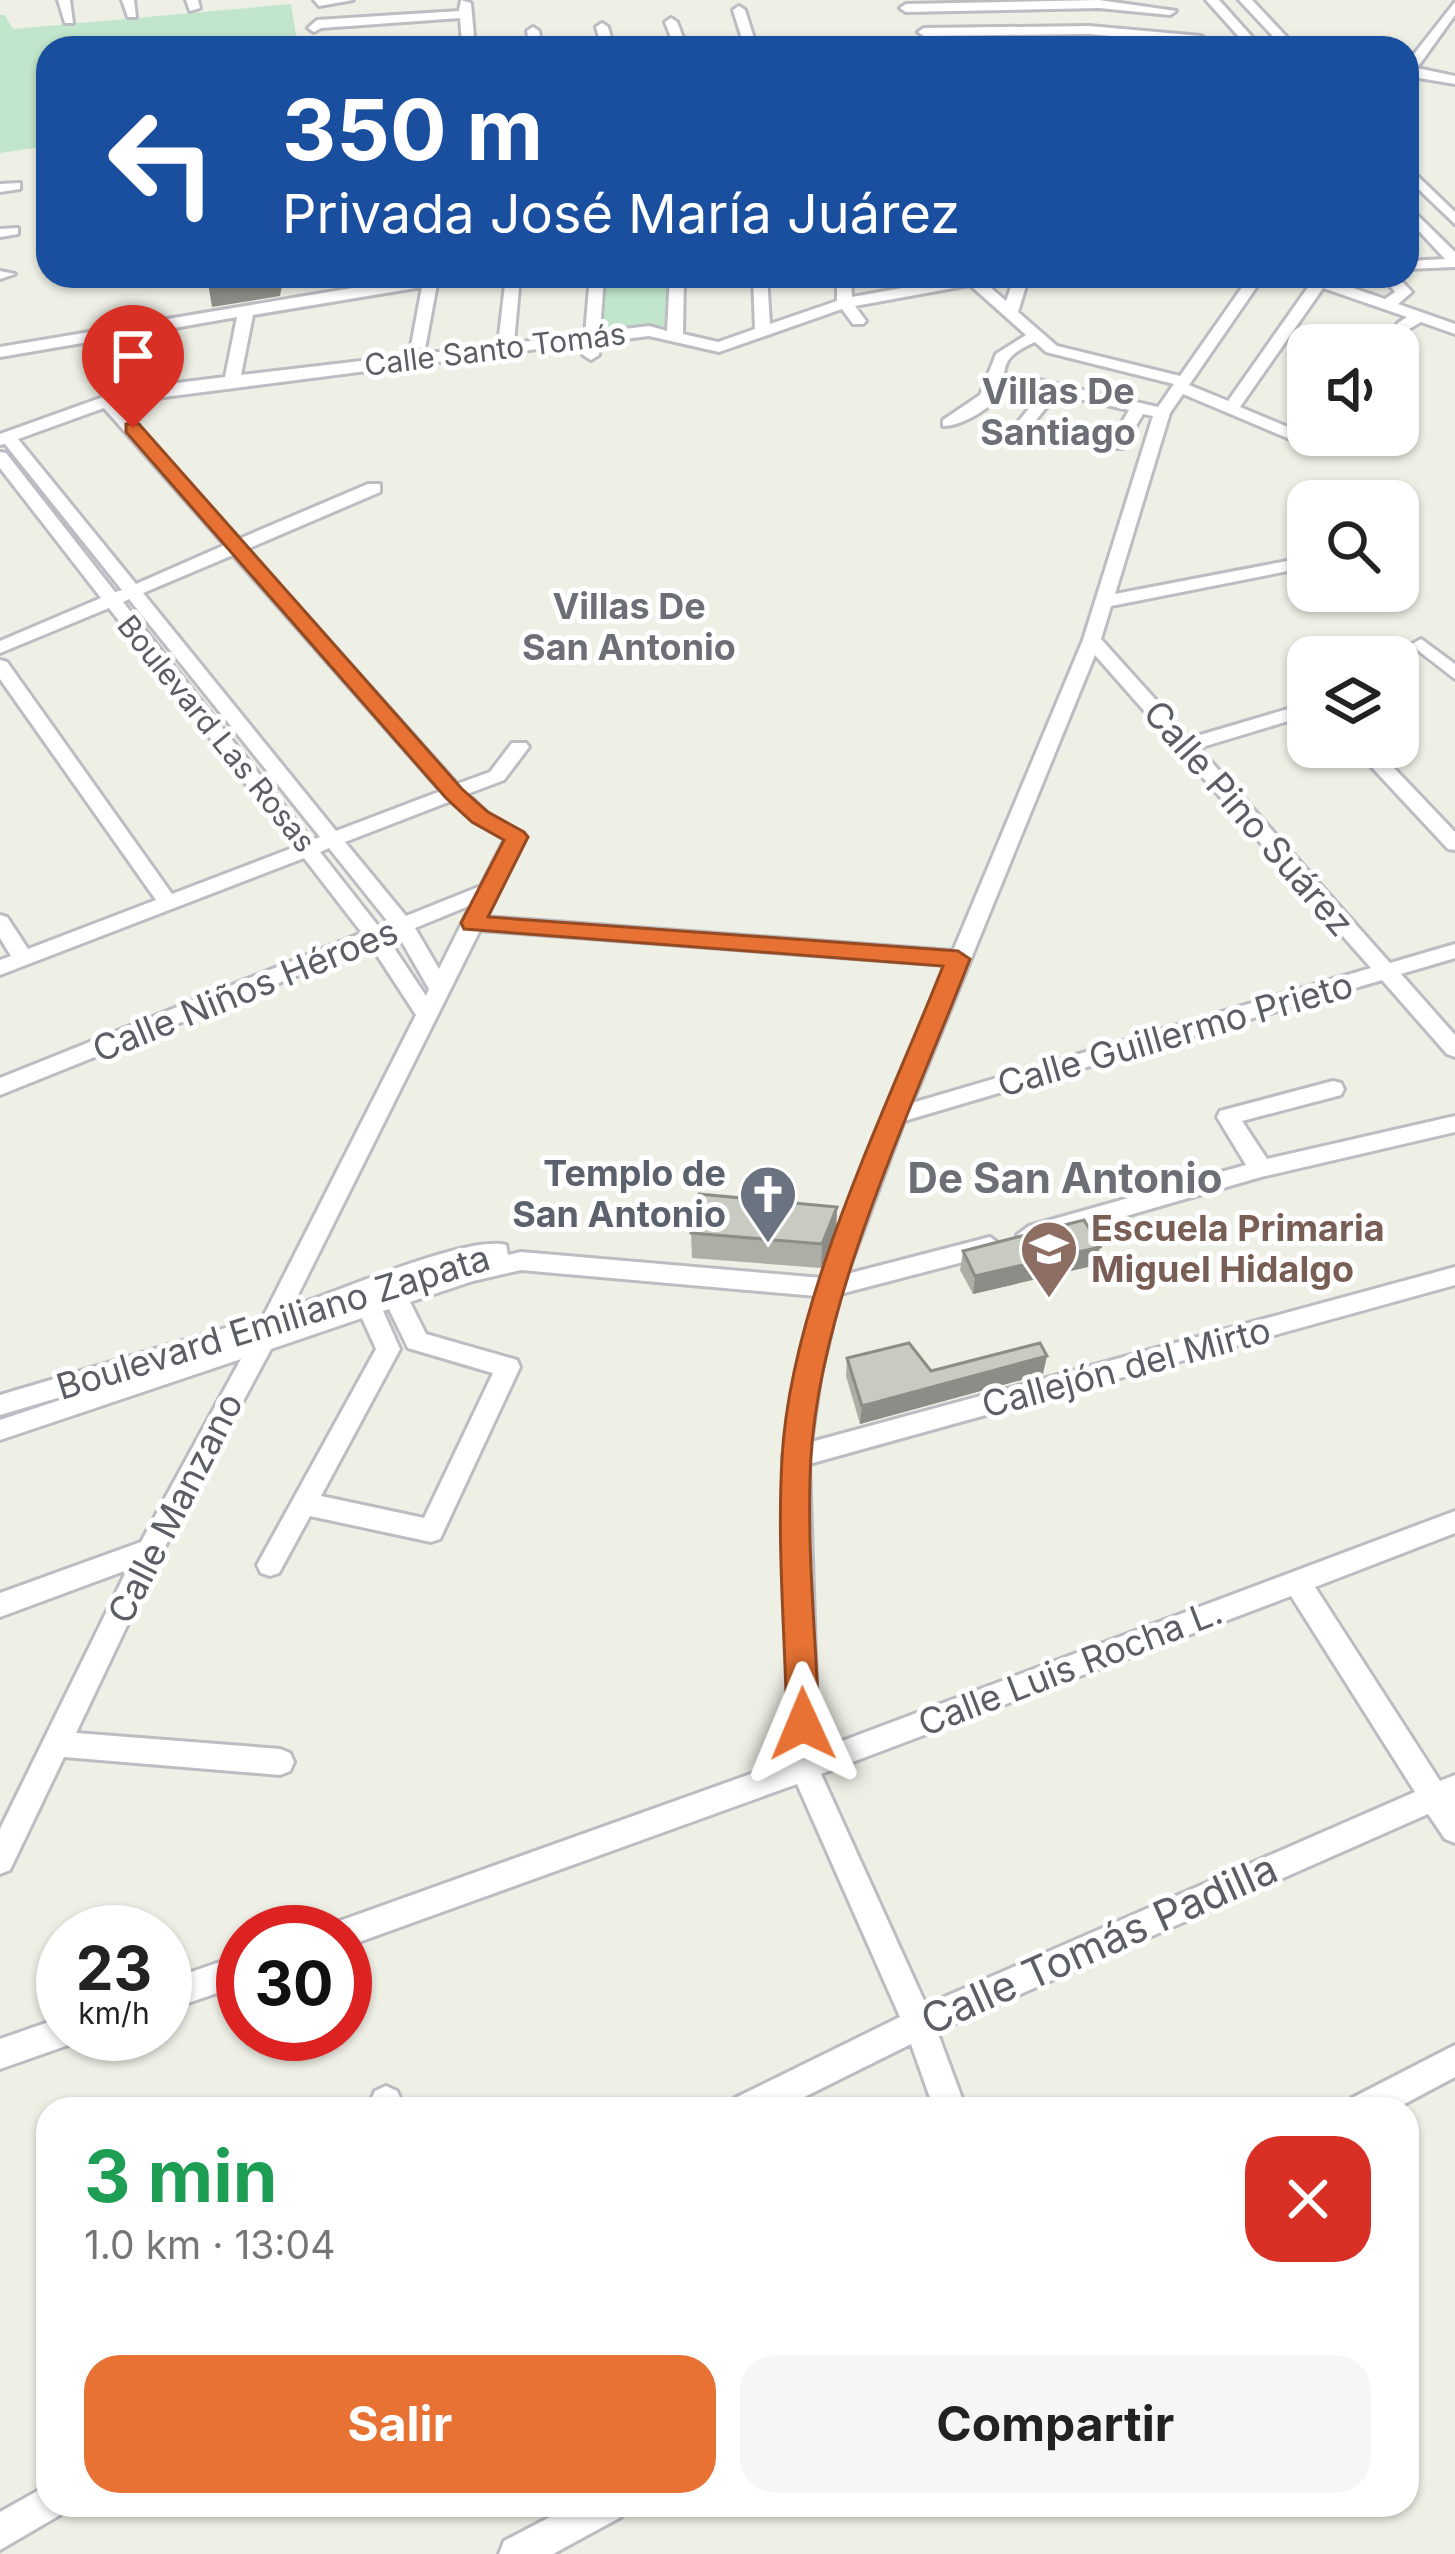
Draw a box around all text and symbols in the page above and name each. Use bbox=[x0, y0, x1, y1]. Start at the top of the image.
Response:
text: 350 m bbox=[282, 79, 543, 180]
icon: left bbox=[84, 84, 240, 240]
text: Privada José María Juárez bbox=[282, 181, 960, 246]
pin bbox=[82, 305, 184, 428]
street label: Calle Santo Tomás bbox=[362, 315, 628, 383]
icon: arrive bbox=[100, 323, 166, 389]
map controls bbox=[1287, 324, 1419, 768]
button: sound bbox=[1287, 324, 1419, 456]
district label: Villas De Santiago bbox=[980, 369, 1136, 454]
button: search bbox=[1287, 480, 1419, 612]
district label: Villas De San Antonio bbox=[522, 584, 736, 669]
street label: Boulevard Las Rosas bbox=[110, 608, 323, 859]
button: layers bbox=[1287, 636, 1419, 768]
street label: Calle Pino Suárez bbox=[1135, 691, 1363, 945]
street label: Calle Niños Héroes bbox=[86, 909, 404, 1071]
street label: Calle Guillermo Prieto bbox=[992, 962, 1358, 1106]
place label: Templo de San Antonio bbox=[512, 1151, 726, 1236]
district label: De San Antonio bbox=[908, 1152, 1222, 1203]
church icon: Templo de San Antonio bbox=[737, 1163, 799, 1245]
place label: Escuela Primaria Miguel Hidalgo bbox=[1091, 1206, 1385, 1291]
school or university icon: Escuela Primaria Miguel Hidalgo bbox=[1018, 1218, 1080, 1300]
street label: Boulevard Emiliano Zapata bbox=[51, 1235, 495, 1409]
street label: Callejón del Mirto bbox=[977, 1307, 1275, 1427]
street label: Calle Manzano bbox=[98, 1386, 252, 1630]
street label: Calle Luis Rocha L. bbox=[912, 1589, 1228, 1745]
position arrow bbox=[740, 1661, 866, 1787]
street label: Calle Tomás Padilla bbox=[913, 1842, 1285, 2045]
speed limit sign: 30 bbox=[216, 1905, 372, 2061]
text: 23 bbox=[76, 1932, 152, 2004]
text: km/h bbox=[78, 1995, 150, 2031]
text: 3 min bbox=[84, 2132, 278, 2219]
button: close bbox=[1245, 2136, 1371, 2262]
text: 1.0 km · 13:04 bbox=[84, 2221, 335, 2268]
button: Salir bbox=[84, 2355, 716, 2493]
button: Compartir bbox=[740, 2355, 1371, 2493]

